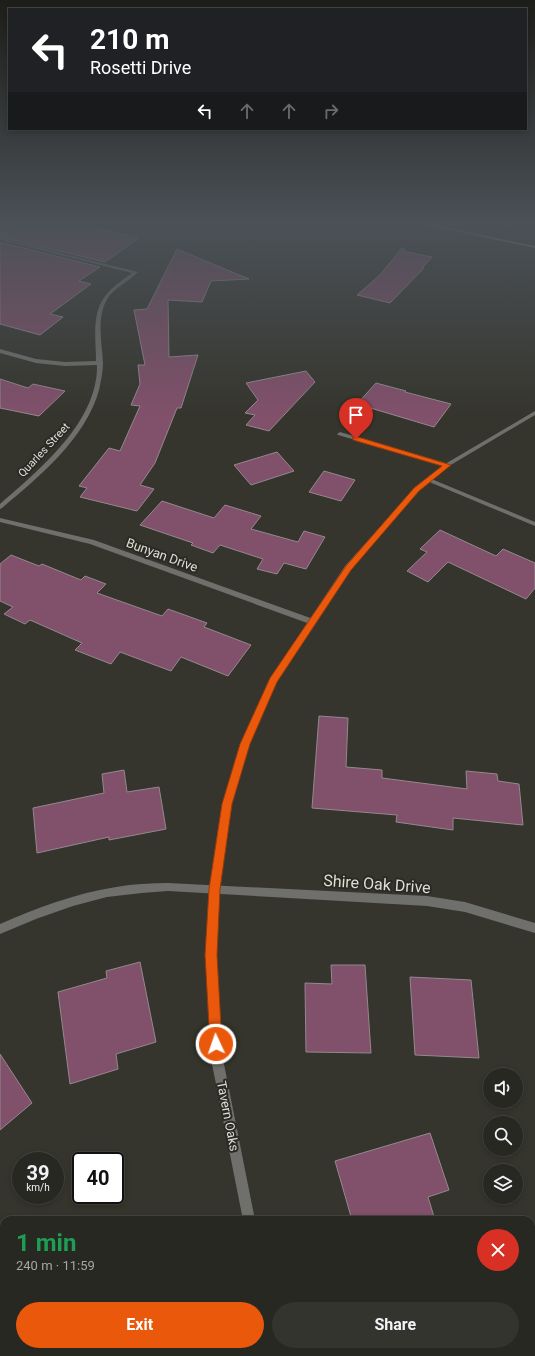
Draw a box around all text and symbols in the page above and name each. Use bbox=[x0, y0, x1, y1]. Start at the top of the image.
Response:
text: 210 m bbox=[90, 23, 169, 56]
icon: left bbox=[24, 24, 76, 76]
text: Rosetti Drive bbox=[90, 57, 191, 78]
icon: left bbox=[194, 100, 216, 122]
icon: ahead bbox=[236, 100, 258, 122]
icon: ahead bbox=[278, 100, 300, 122]
icon: right bbox=[320, 100, 342, 122]
pin bbox=[339, 398, 373, 439]
icon: arrive bbox=[345, 404, 367, 426]
street label: Quarles Street bbox=[16, 420, 73, 480]
street label: Bunyan Drive bbox=[124, 535, 200, 575]
street label: Shire Oak Drive bbox=[323, 871, 431, 897]
position arrow bbox=[195, 1023, 237, 1065]
map controls bbox=[483, 1068, 523, 1204]
button: sound bbox=[483, 1068, 523, 1108]
street label: Tavern Oaks bbox=[214, 1080, 242, 1153]
button: search bbox=[483, 1116, 523, 1156]
speed limit sign: 40 bbox=[72, 1152, 124, 1204]
text: 39 bbox=[27, 1161, 49, 1185]
button: layers bbox=[483, 1164, 523, 1204]
text: km/h bbox=[26, 1182, 50, 1193]
text: 1 min bbox=[16, 1229, 76, 1257]
button: close bbox=[477, 1229, 519, 1271]
text: 240 m · 11:59 bbox=[16, 1258, 95, 1273]
button: Exit bbox=[16, 1302, 264, 1348]
button: Share bbox=[272, 1302, 519, 1348]

